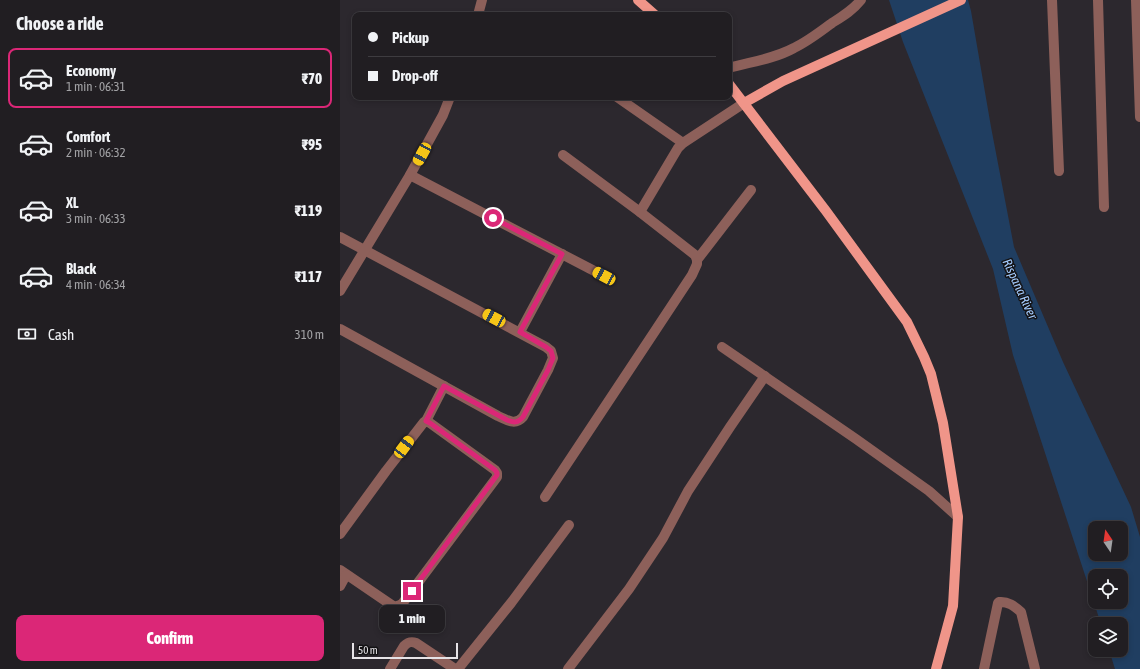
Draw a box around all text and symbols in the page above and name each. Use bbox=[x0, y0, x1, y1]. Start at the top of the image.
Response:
text: Choose a ride bbox=[16, 13, 104, 34]
text: Pickup bbox=[392, 29, 429, 46]
icon: car bbox=[18, 60, 54, 96]
text: Economy bbox=[66, 62, 116, 79]
text: Drop-off bbox=[392, 67, 438, 84]
text: ₹70 bbox=[301, 70, 322, 87]
text: 1 min · 06:31 bbox=[66, 79, 126, 94]
icon: car bbox=[18, 126, 54, 162]
text: Comfort bbox=[66, 128, 110, 145]
text: ₹95 bbox=[301, 136, 322, 153]
car bbox=[411, 141, 433, 167]
text: 2 min · 06:32 bbox=[66, 145, 126, 160]
icon: car bbox=[18, 192, 54, 228]
text: XL bbox=[66, 194, 79, 211]
text: ₹119 bbox=[294, 202, 322, 219]
route start bbox=[484, 209, 502, 227]
text: 3 min · 06:33 bbox=[66, 211, 126, 226]
water label: Rispana River bbox=[999, 256, 1041, 323]
icon: car bbox=[18, 258, 54, 294]
text: Black bbox=[66, 260, 96, 277]
car bbox=[591, 265, 617, 287]
text: ₹117 bbox=[294, 268, 322, 285]
text: 4 min · 06:34 bbox=[66, 277, 126, 292]
car bbox=[481, 307, 507, 329]
icon: cash bbox=[16, 323, 38, 345]
text: Cash bbox=[48, 326, 74, 343]
text: 310 m bbox=[295, 327, 324, 342]
car bbox=[392, 434, 416, 460]
north arrow bbox=[1088, 521, 1128, 561]
map controls bbox=[1088, 521, 1128, 657]
button: locate bbox=[1088, 569, 1128, 609]
route end bbox=[403, 582, 421, 600]
callout: 1 min bbox=[379, 605, 445, 633]
text: 1 min bbox=[399, 611, 425, 626]
button: Confirm bbox=[16, 615, 324, 661]
button: layers bbox=[1088, 617, 1128, 657]
scale bar bbox=[352, 641, 458, 660]
text: 50 m bbox=[358, 644, 378, 656]

